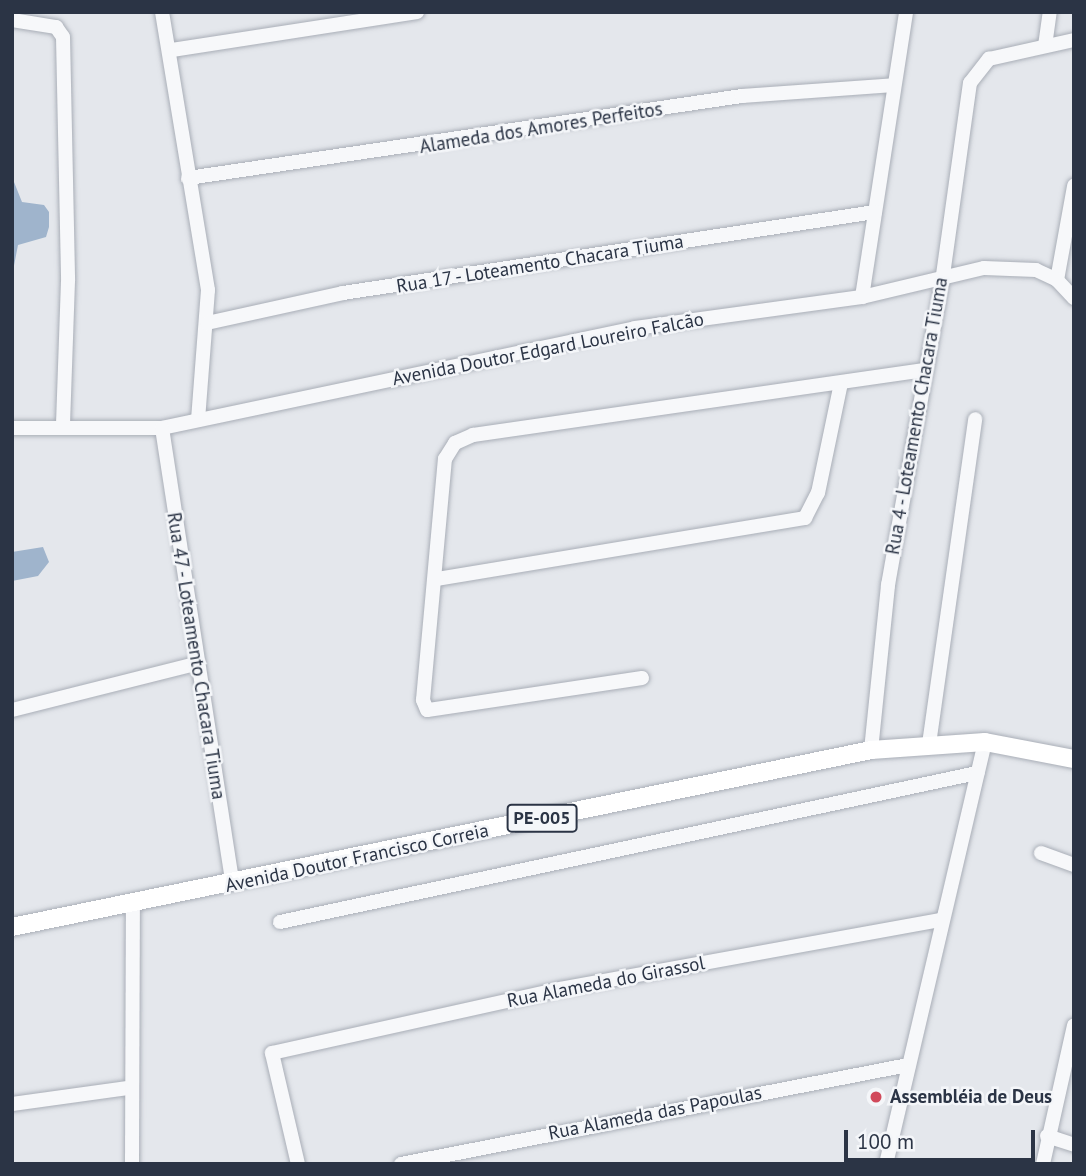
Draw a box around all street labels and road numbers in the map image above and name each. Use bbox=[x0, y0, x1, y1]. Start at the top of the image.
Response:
street label: Alameda dos Amores Perfeitos bbox=[418, 97, 664, 159]
street label: Rua 17 - Loteamento Chacara Tiuma bbox=[393, 230, 687, 298]
street label: Rua 4 - Loteamento Chacara Tiuma bbox=[881, 274, 953, 558]
street label: Avenida Doutor Edgard Loureiro Falcão bbox=[390, 308, 706, 390]
street label: Rua 47 - Loteamento Chacara Tiuma bbox=[162, 509, 230, 803]
road number: PE-005 bbox=[505, 804, 579, 832]
street label: Avenida Doutor Francisco Correia bbox=[223, 819, 491, 897]
street label: Rua Alameda do Girassol bbox=[505, 952, 707, 1012]
street label: Rua Alameda das Papoulas bbox=[546, 1081, 764, 1145]

